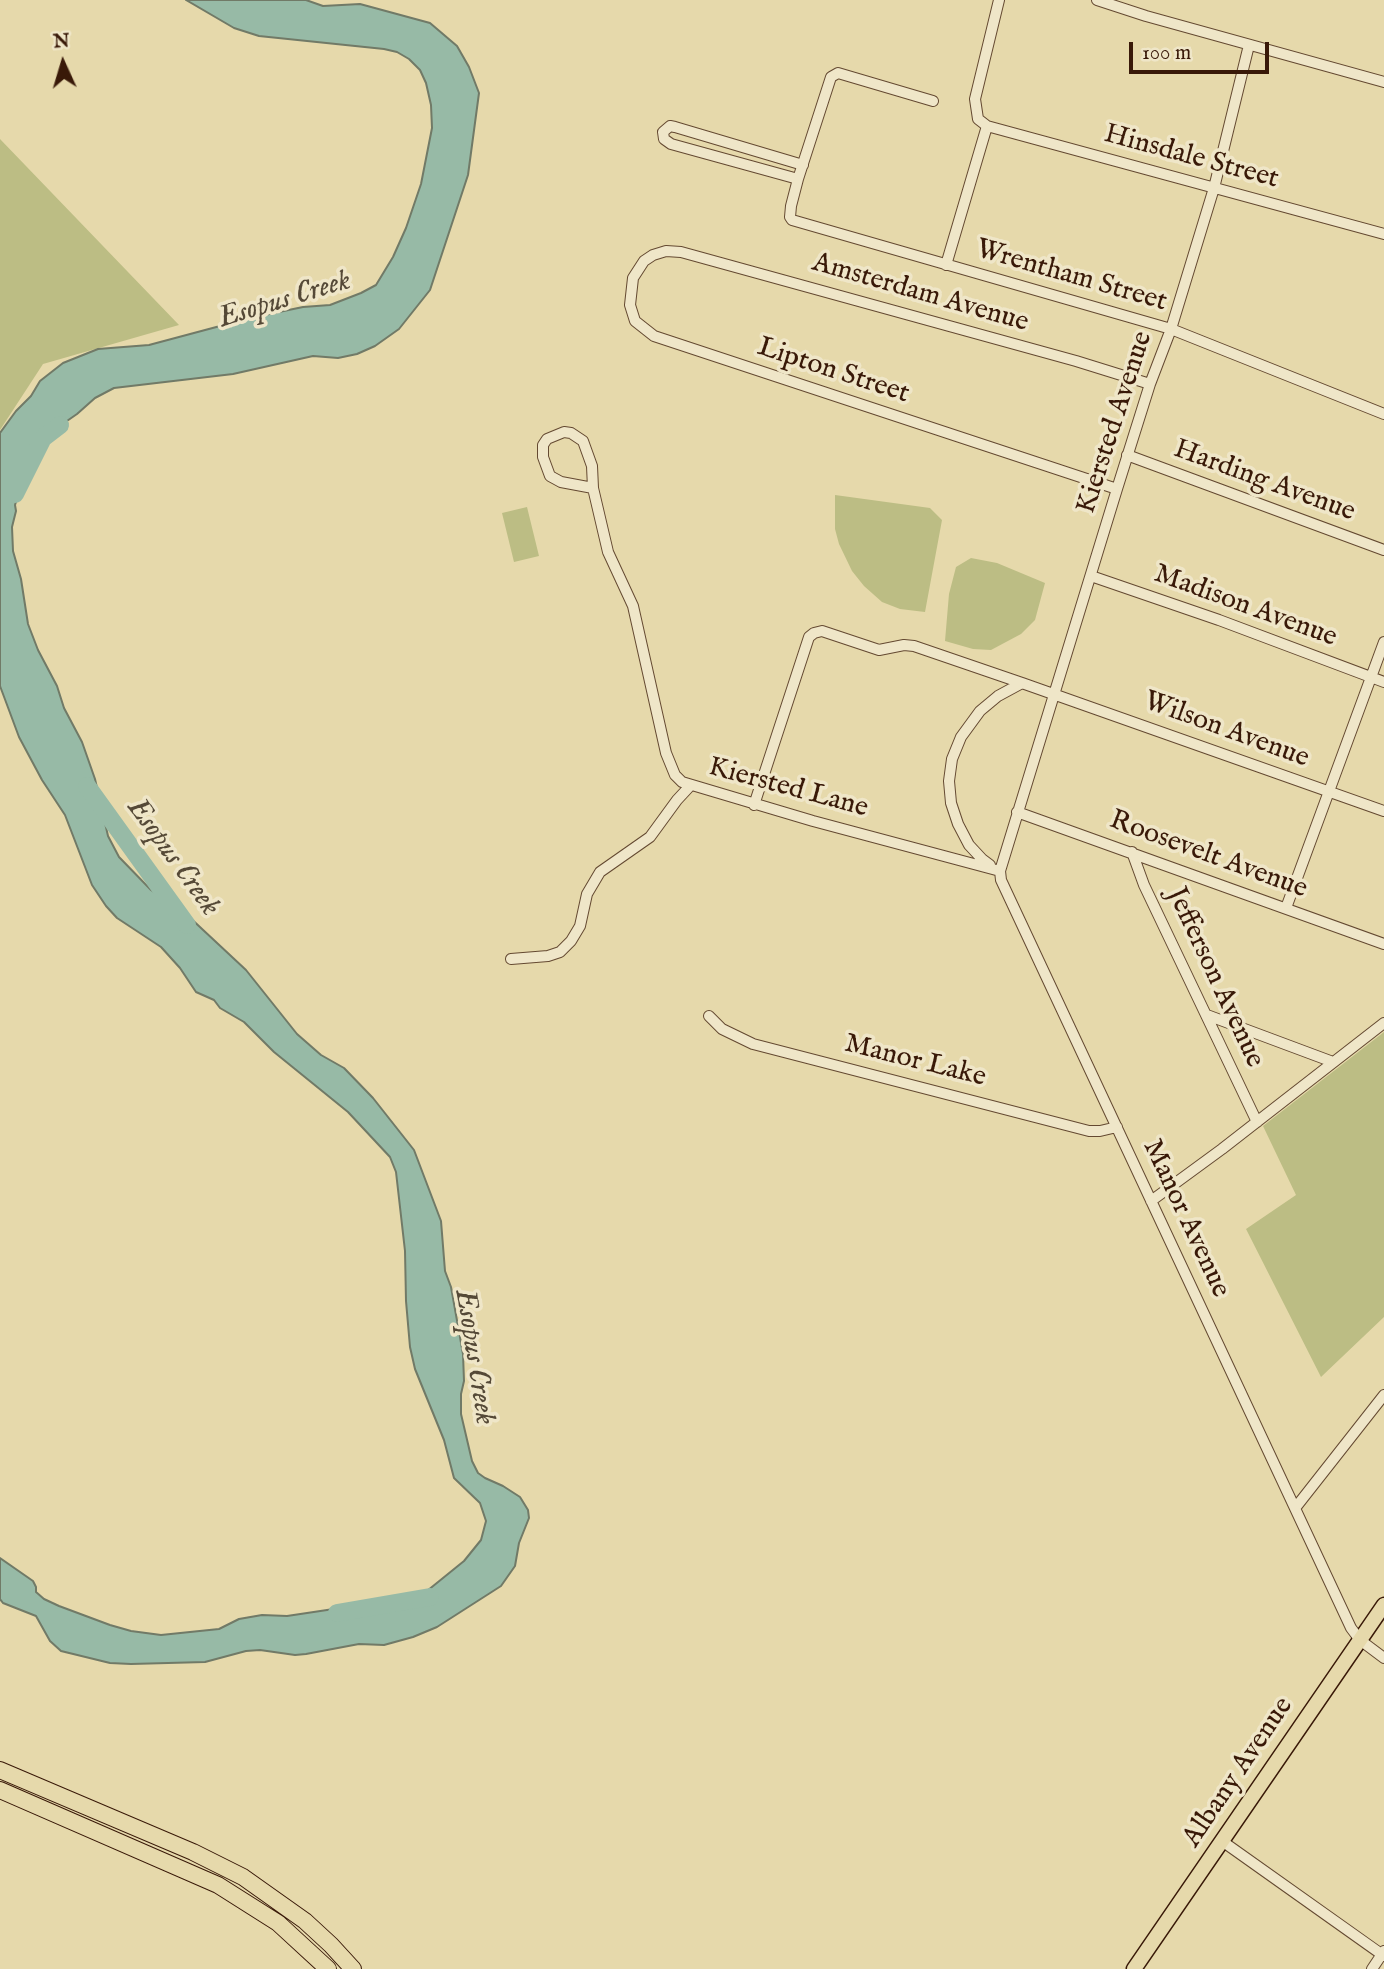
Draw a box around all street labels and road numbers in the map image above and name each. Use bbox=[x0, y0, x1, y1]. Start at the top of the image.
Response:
street label: Hinsdale Street bbox=[1100, 119, 1282, 197]
street label: Wrentham Street bbox=[972, 234, 1170, 320]
street label: Amsterdam Avenue bbox=[808, 247, 1032, 341]
street label: Kiersted Avenue bbox=[1071, 328, 1161, 518]
street label: Lipton Street bbox=[753, 332, 913, 412]
street label: Harding Avenue bbox=[1169, 434, 1359, 530]
street label: Madison Avenue bbox=[1149, 558, 1341, 656]
street label: Wilson Avenue bbox=[1139, 686, 1313, 776]
street label: Kiersted Lane bbox=[705, 752, 871, 826]
street label: Roosevelt Avenue bbox=[1104, 805, 1312, 907]
street label: Jefferson Avenue bbox=[1158, 883, 1270, 1073]
street label: Manor Lake bbox=[841, 1028, 989, 1096]
street label: Manor Avenue bbox=[1134, 1135, 1236, 1303]
street label: Albany Avenue bbox=[1176, 1692, 1302, 1854]

